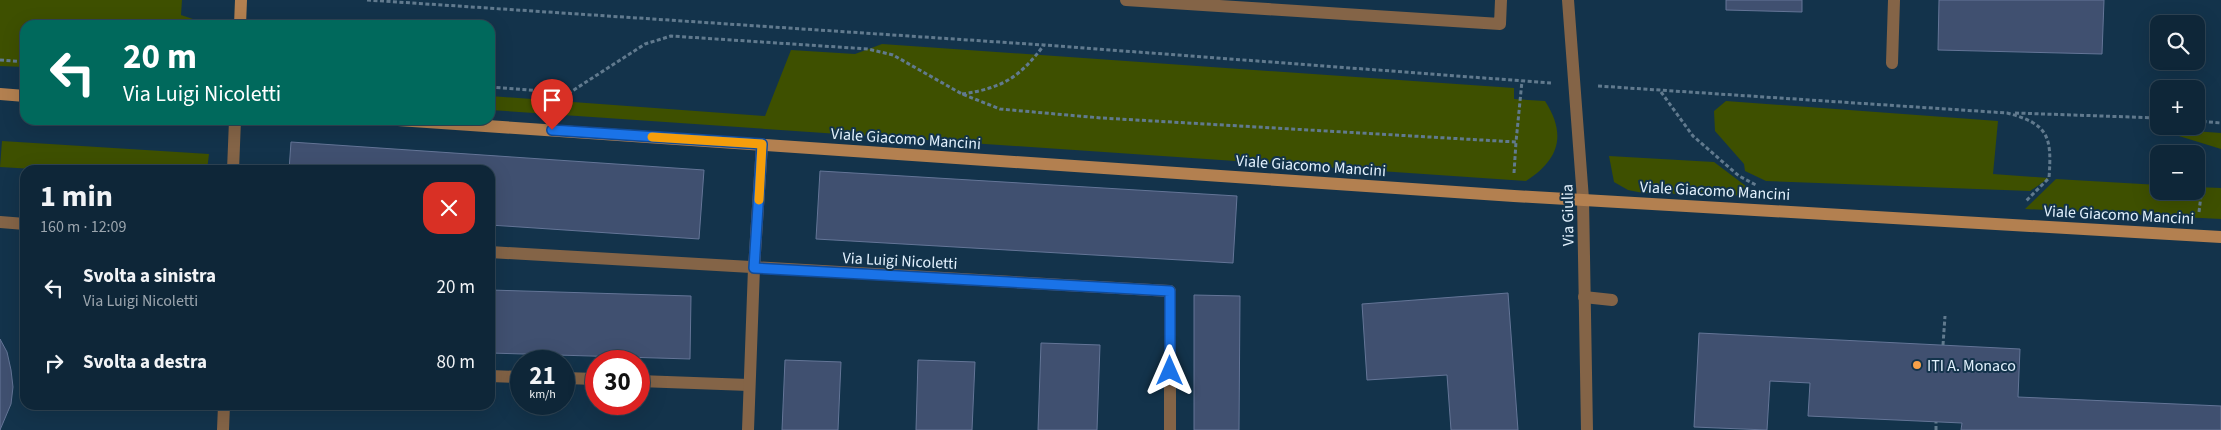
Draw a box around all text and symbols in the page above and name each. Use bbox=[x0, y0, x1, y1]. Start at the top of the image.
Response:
map controls bbox=[2150, 15, 2205, 200]
button: search bbox=[2150, 15, 2205, 70]
text: 20 m bbox=[123, 32, 197, 82]
icon: left bbox=[40, 40, 105, 105]
text: Via Luigi Nicoletti bbox=[123, 78, 281, 110]
pin bbox=[531, 79, 573, 130]
button: + bbox=[2150, 80, 2205, 135]
icon: arrive bbox=[538, 86, 566, 114]
street label: Viale Giacomo Mancini bbox=[830, 123, 982, 155]
button: − bbox=[2150, 145, 2205, 200]
street label: Viale Giacomo Mancini bbox=[1235, 150, 1387, 182]
text: 1 min bbox=[40, 175, 113, 218]
street label: Viale Giacomo Mancini bbox=[1639, 176, 1791, 206]
button: close bbox=[423, 182, 475, 234]
street label: Via Giulia bbox=[1556, 184, 1580, 246]
street label: Viale Giacomo Mancini bbox=[2043, 200, 2195, 230]
text: 160 m · 12:09 bbox=[40, 216, 127, 238]
street label: Via Luigi Nicoletti bbox=[842, 247, 958, 275]
text: Svolta a sinistra bbox=[83, 263, 216, 290]
icon: left bbox=[40, 274, 68, 302]
text: 20 m bbox=[437, 274, 475, 301]
text: Via Luigi Nicoletti bbox=[83, 290, 198, 312]
position arrow bbox=[1143, 344, 1195, 396]
icon: right bbox=[40, 349, 68, 377]
text: Svolta a destra bbox=[83, 349, 207, 376]
text: 80 m bbox=[437, 349, 475, 376]
speed limit sign: 30 bbox=[585, 350, 650, 415]
place label: ITI A. Monaco bbox=[1927, 355, 2016, 377]
text: 21 bbox=[529, 358, 556, 394]
marker: ITI A. Monaco bbox=[1911, 359, 1923, 371]
text: km/h bbox=[529, 386, 556, 403]

